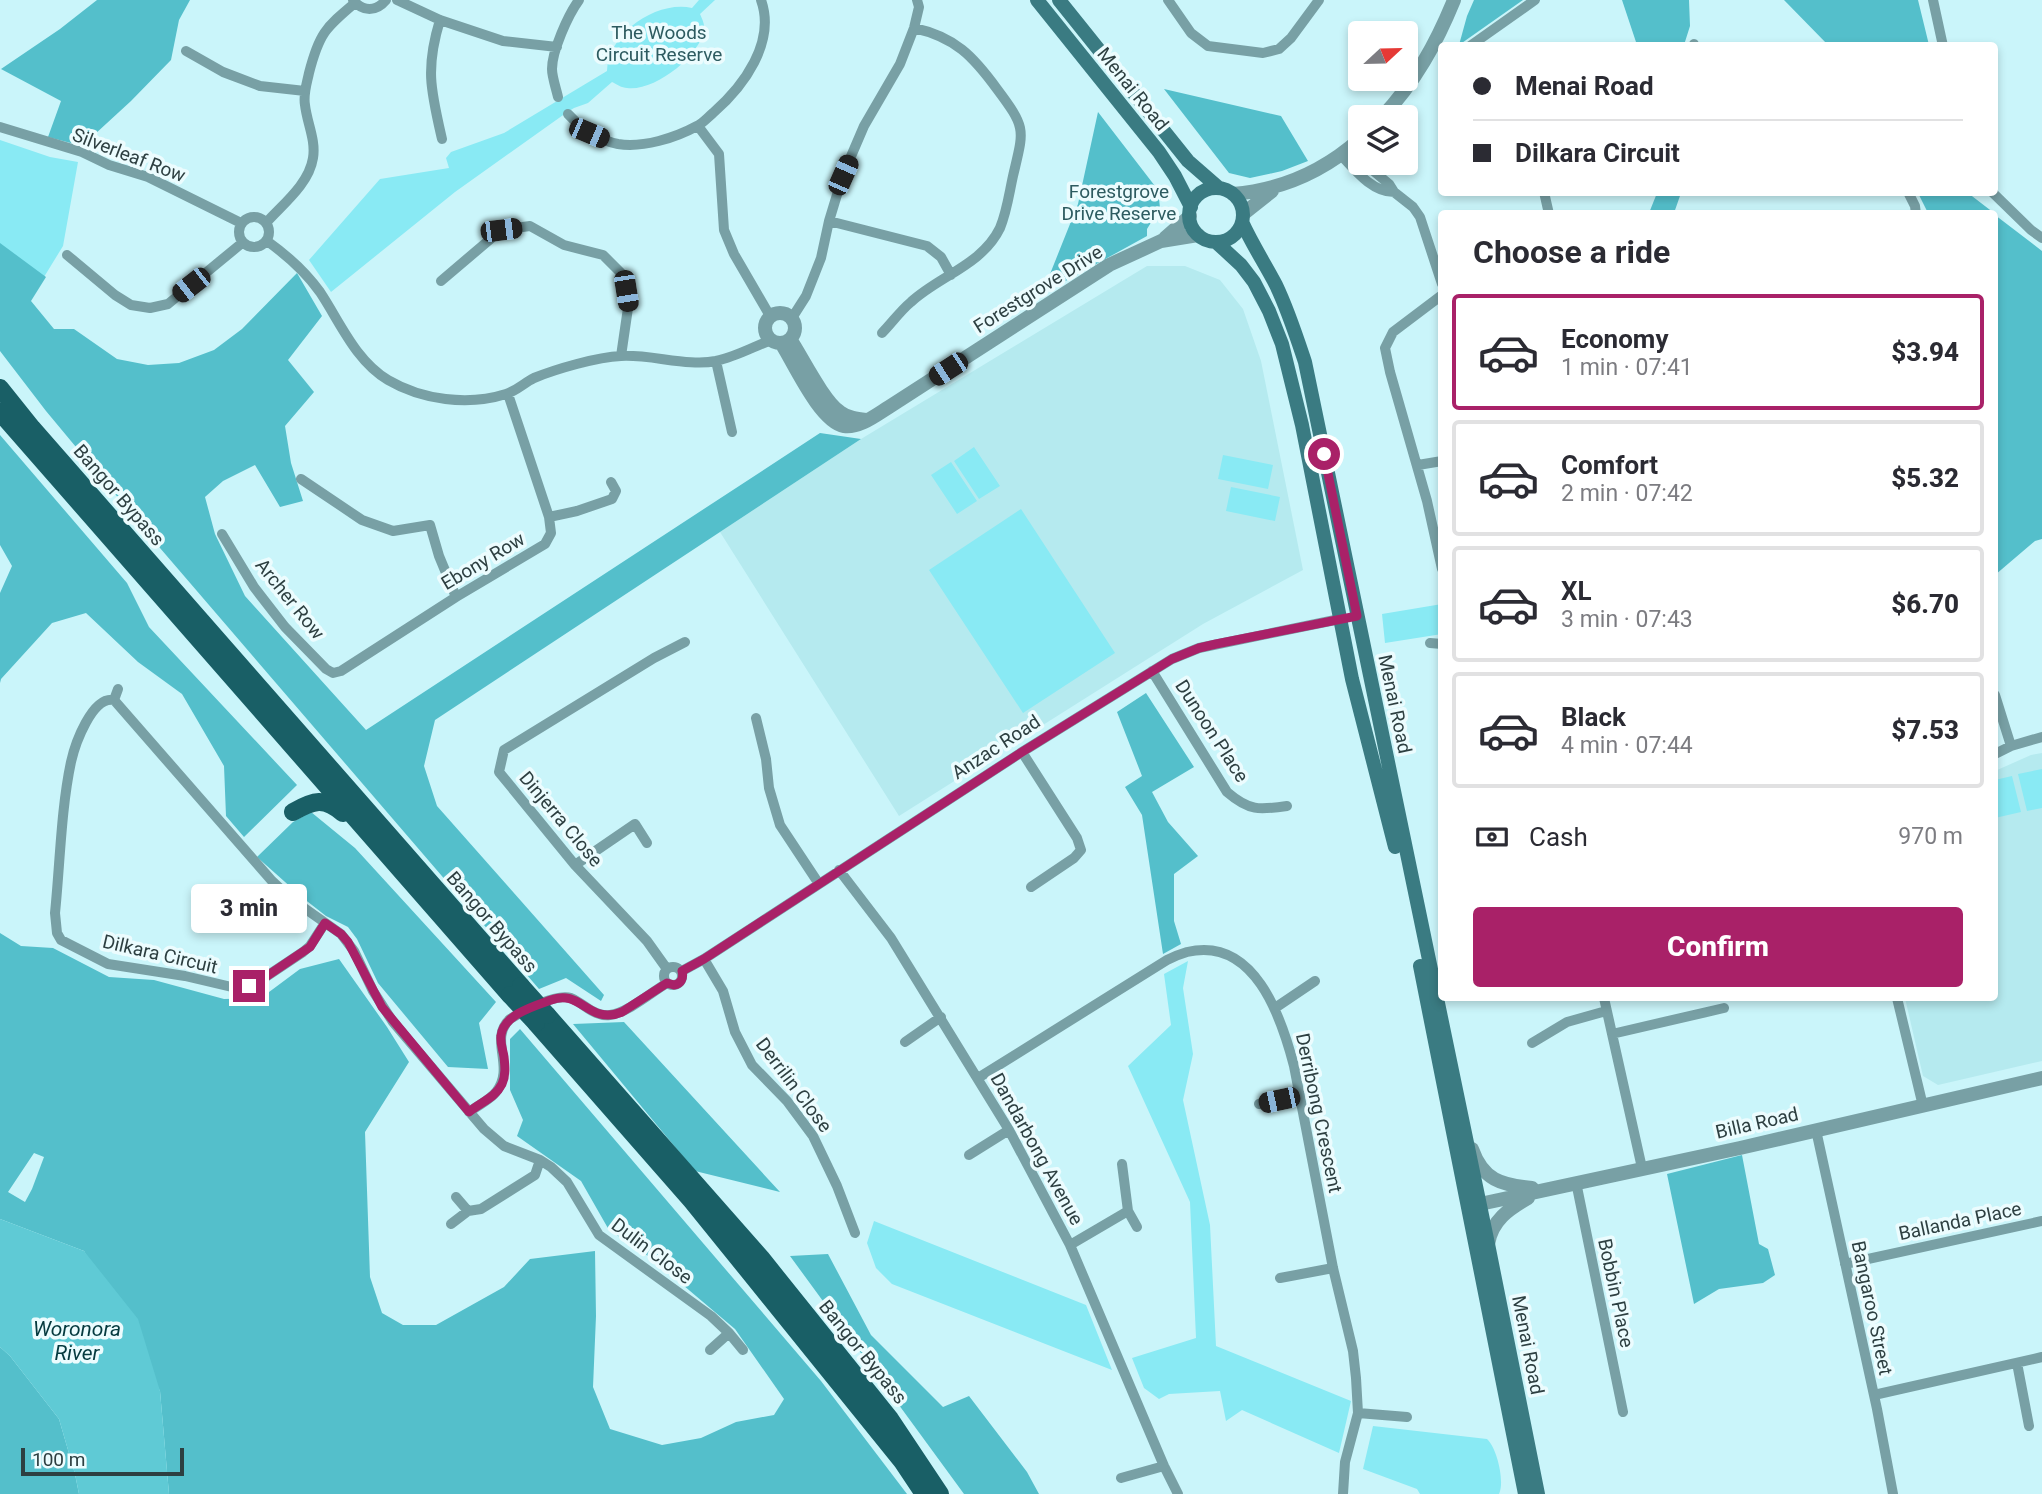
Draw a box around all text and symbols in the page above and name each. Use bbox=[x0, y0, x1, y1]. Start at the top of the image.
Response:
park label: The Woods Circuit Reserve bbox=[596, 21, 722, 66]
north arrow bbox=[1348, 21, 1418, 91]
map controls bbox=[1348, 21, 1418, 175]
street label: Menai Road bbox=[1092, 43, 1174, 135]
text: Menai Road bbox=[1515, 71, 1654, 101]
button: layers bbox=[1348, 105, 1418, 175]
car bbox=[566, 115, 613, 151]
street label: Silverleaf Row bbox=[69, 123, 189, 187]
text: Dilkara Circuit bbox=[1515, 138, 1680, 168]
car bbox=[825, 152, 862, 198]
park label: Forestgrove Drive Reserve bbox=[1062, 180, 1176, 225]
car bbox=[479, 217, 524, 243]
text: Choose a ride bbox=[1473, 233, 1670, 271]
street label: Forestgrove Drive bbox=[969, 240, 1107, 338]
car bbox=[168, 264, 215, 306]
car bbox=[613, 269, 640, 313]
icon: car bbox=[1477, 321, 1540, 384]
text: Economy bbox=[1561, 324, 1668, 354]
text: $3.94 bbox=[1891, 337, 1959, 367]
car bbox=[925, 349, 972, 389]
text: 1 min · 07:41 bbox=[1561, 354, 1693, 381]
route start bbox=[1308, 438, 1340, 470]
street label: Bangor Bypass bbox=[69, 440, 169, 550]
icon: car bbox=[1477, 447, 1540, 510]
text: Comfort bbox=[1561, 450, 1658, 480]
text: $5.32 bbox=[1891, 463, 1959, 493]
text: 2 min · 07:42 bbox=[1561, 480, 1693, 507]
street label: Ebony Row bbox=[437, 527, 529, 595]
street label: Archer Row bbox=[251, 554, 329, 644]
icon: car bbox=[1477, 573, 1540, 636]
text: XL bbox=[1561, 576, 1592, 606]
text: $6.70 bbox=[1891, 589, 1959, 619]
text: 3 min · 07:43 bbox=[1561, 606, 1693, 633]
street label: Menai Road bbox=[1373, 652, 1417, 756]
street label: Dunoon Place bbox=[1170, 676, 1254, 786]
icon: car bbox=[1477, 699, 1540, 762]
text: Black bbox=[1561, 702, 1626, 732]
street label: Anzac Road bbox=[947, 710, 1045, 784]
text: $7.53 bbox=[1891, 715, 1959, 745]
text: 4 min · 07:44 bbox=[1561, 732, 1693, 759]
street label: Dinjerra Close bbox=[514, 767, 608, 871]
icon: cash bbox=[1473, 818, 1511, 856]
text: Cash bbox=[1529, 822, 1588, 852]
text: 970 m bbox=[1898, 823, 1963, 850]
street label: Bangor Bypass bbox=[442, 867, 542, 977]
callout: 3 min bbox=[191, 884, 307, 934]
text: 3 min bbox=[220, 895, 278, 922]
button: Confirm bbox=[1473, 907, 1963, 987]
street label: Dilkara Circuit bbox=[100, 930, 220, 978]
route end bbox=[233, 970, 265, 1002]
street label: Derribong Crescent bbox=[1291, 1031, 1347, 1195]
street label: Derrilin Close bbox=[751, 1033, 837, 1137]
street label: Dandarbong Avenue bbox=[986, 1069, 1088, 1229]
car bbox=[1257, 1085, 1302, 1115]
street label: Billa Road bbox=[1713, 1102, 1801, 1144]
street label: Ballanda Place bbox=[1896, 1197, 2024, 1245]
street label: Dulin Close bbox=[607, 1213, 697, 1289]
street label: Bobbin Place bbox=[1593, 1236, 1639, 1350]
street label: Bangaroo Street bbox=[1847, 1239, 1897, 1377]
street label: Menai Road bbox=[1507, 1294, 1549, 1396]
street label: Bangor Bypass bbox=[814, 1296, 912, 1408]
water label: Woronora River bbox=[33, 1317, 121, 1365]
scale bar bbox=[21, 1445, 184, 1477]
text: 100 m bbox=[32, 1448, 85, 1471]

